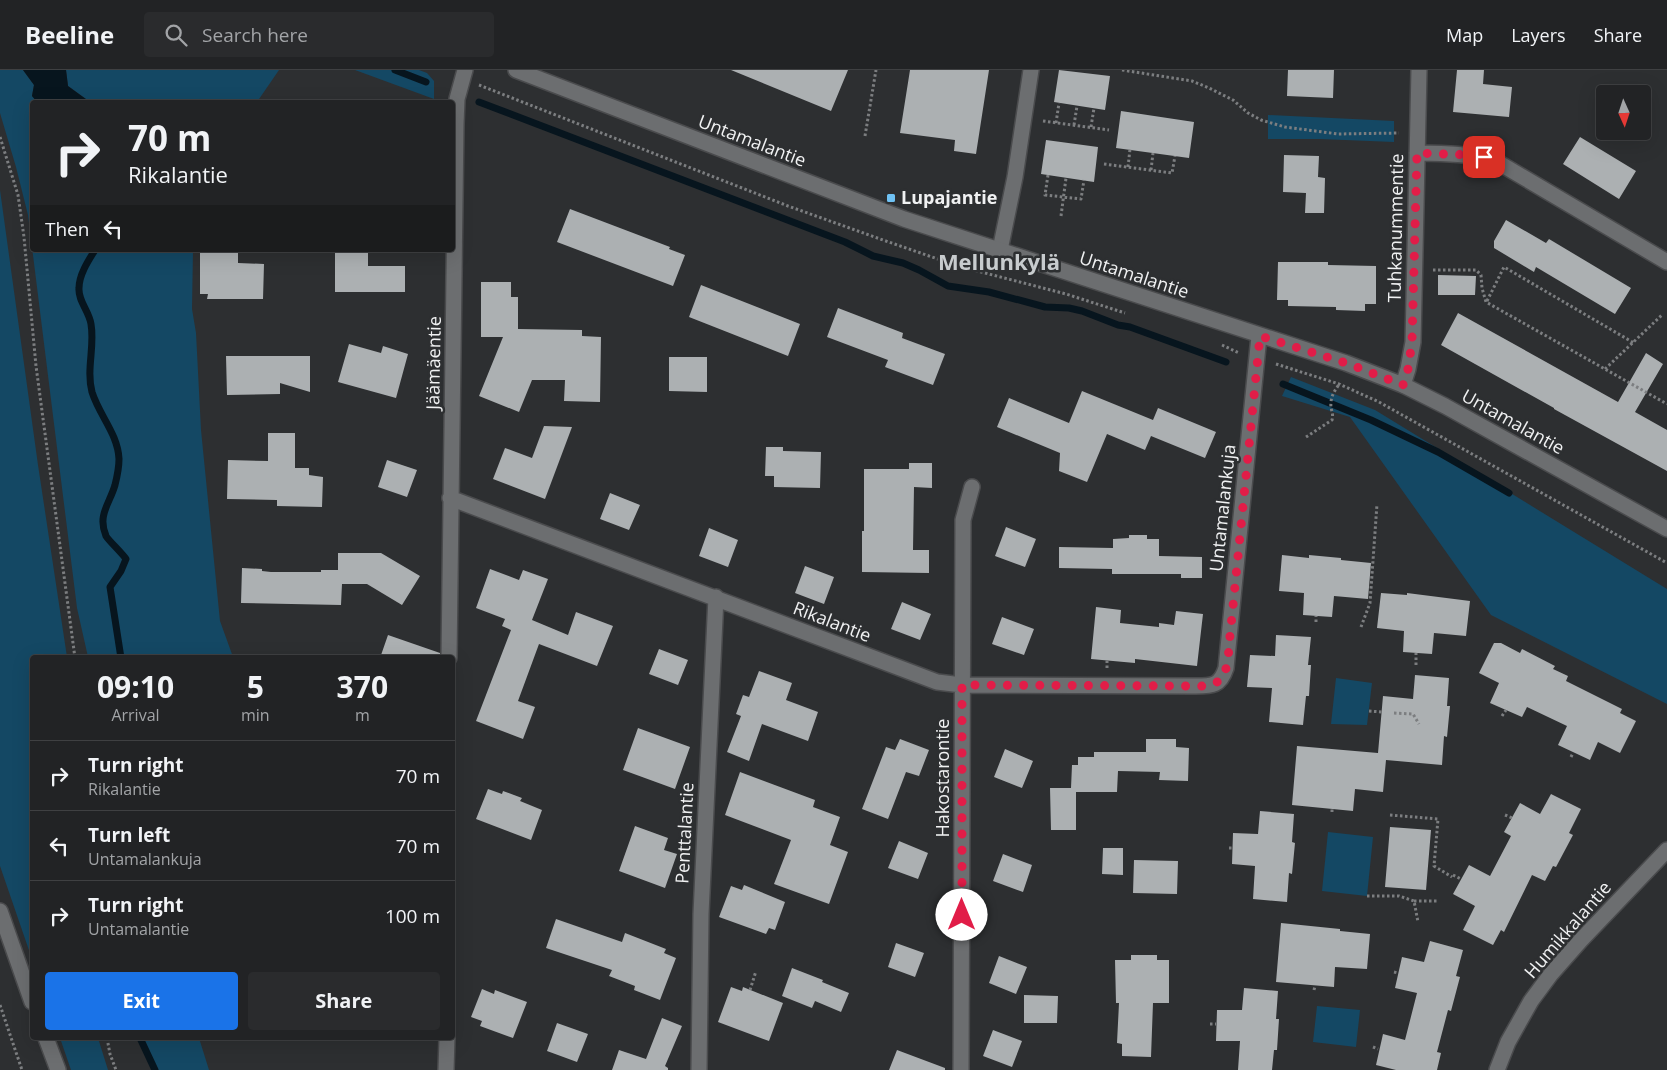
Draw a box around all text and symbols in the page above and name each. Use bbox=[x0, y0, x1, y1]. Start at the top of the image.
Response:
search box bbox=[144, 12, 494, 57]
text: Beeline bbox=[25, 18, 114, 51]
icon: search bbox=[162, 21, 190, 49]
text: Search here bbox=[202, 22, 308, 48]
text: Map bbox=[1446, 23, 1483, 47]
text: Layers bbox=[1511, 23, 1566, 47]
text: Share bbox=[1594, 23, 1642, 47]
north arrow bbox=[1596, 85, 1651, 140]
map controls bbox=[1596, 85, 1651, 140]
street label: Untamalantie bbox=[695, 108, 810, 172]
text: 70 m bbox=[128, 114, 211, 161]
icon: right bbox=[45, 120, 110, 185]
pin bbox=[1463, 136, 1505, 178]
icon: arrive bbox=[1470, 143, 1498, 171]
street label: Tuhkanummentie bbox=[1382, 153, 1408, 303]
text: Rikalantie bbox=[128, 159, 228, 189]
place label: Lupajantie bbox=[901, 185, 997, 209]
marker: Lupajantie bbox=[885, 192, 897, 204]
icon: left bbox=[99, 215, 127, 243]
text: Then bbox=[45, 216, 89, 242]
street label: Untamalantie bbox=[1076, 245, 1192, 303]
district label: Mellunkylä bbox=[938, 246, 1060, 276]
street label: Jäämäentie bbox=[420, 316, 446, 412]
street label: Untamalantie bbox=[1458, 383, 1569, 459]
street label: Untamalankuja bbox=[1203, 443, 1241, 573]
street label: Rikalantie bbox=[790, 595, 875, 647]
text: 09:10 bbox=[97, 666, 174, 707]
text: 5 bbox=[247, 666, 264, 707]
text: 370 bbox=[337, 666, 388, 707]
text: Arrival bbox=[111, 704, 160, 726]
text: min bbox=[241, 704, 270, 726]
text: m bbox=[355, 704, 370, 726]
street label: Hakostarontie bbox=[930, 719, 954, 837]
text: Turn right bbox=[88, 752, 183, 778]
icon: right bbox=[45, 762, 73, 790]
text: 70 m bbox=[396, 763, 440, 789]
text: Rikalantie bbox=[88, 778, 161, 800]
street label: Penttalantie bbox=[669, 782, 699, 884]
text: Turn left bbox=[88, 822, 170, 848]
icon: left bbox=[45, 832, 73, 860]
text: 70 m bbox=[396, 833, 440, 859]
text: Untamalankuja bbox=[88, 848, 202, 870]
street label: Humikkalantie bbox=[1518, 876, 1616, 983]
position arrow bbox=[935, 888, 987, 940]
text: Turn right bbox=[88, 892, 183, 918]
icon: right bbox=[45, 902, 73, 930]
text: 100 m bbox=[385, 903, 440, 929]
text: Untamalantie bbox=[88, 918, 189, 940]
button: Exit bbox=[45, 972, 238, 1030]
button: Share bbox=[248, 972, 440, 1030]

